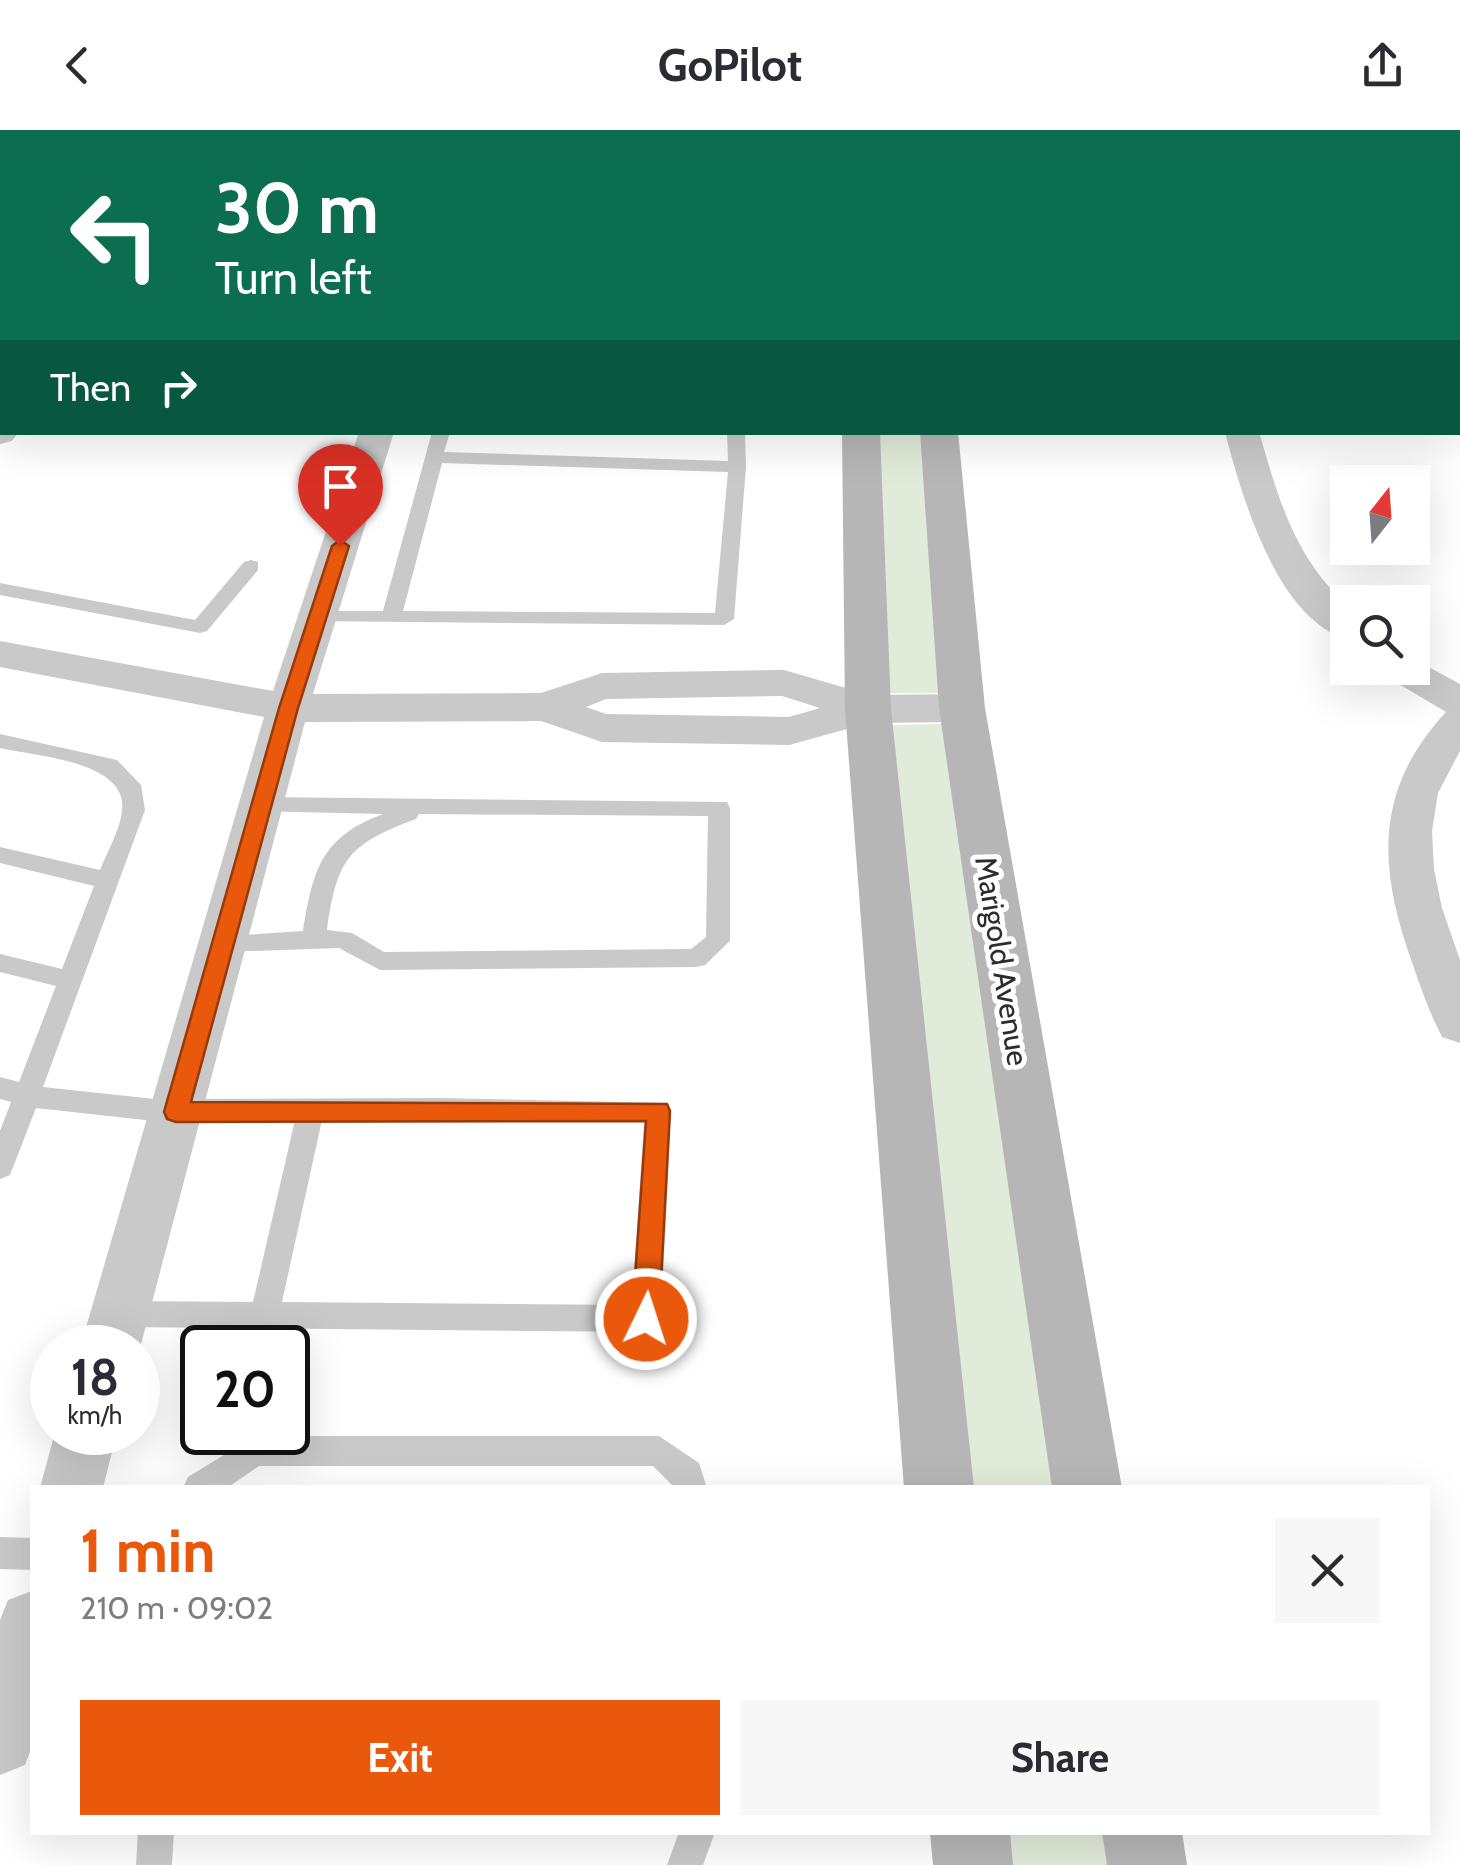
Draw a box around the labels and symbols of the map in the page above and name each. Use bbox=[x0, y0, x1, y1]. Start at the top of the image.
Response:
pin bbox=[298, 444, 383, 547]
north arrow bbox=[1330, 465, 1430, 565]
street label: Marigold Avenue bbox=[967, 854, 1037, 1068]
position arrow bbox=[594, 1267, 698, 1371]
speed limit sign: 20 bbox=[180, 1325, 310, 1455]

